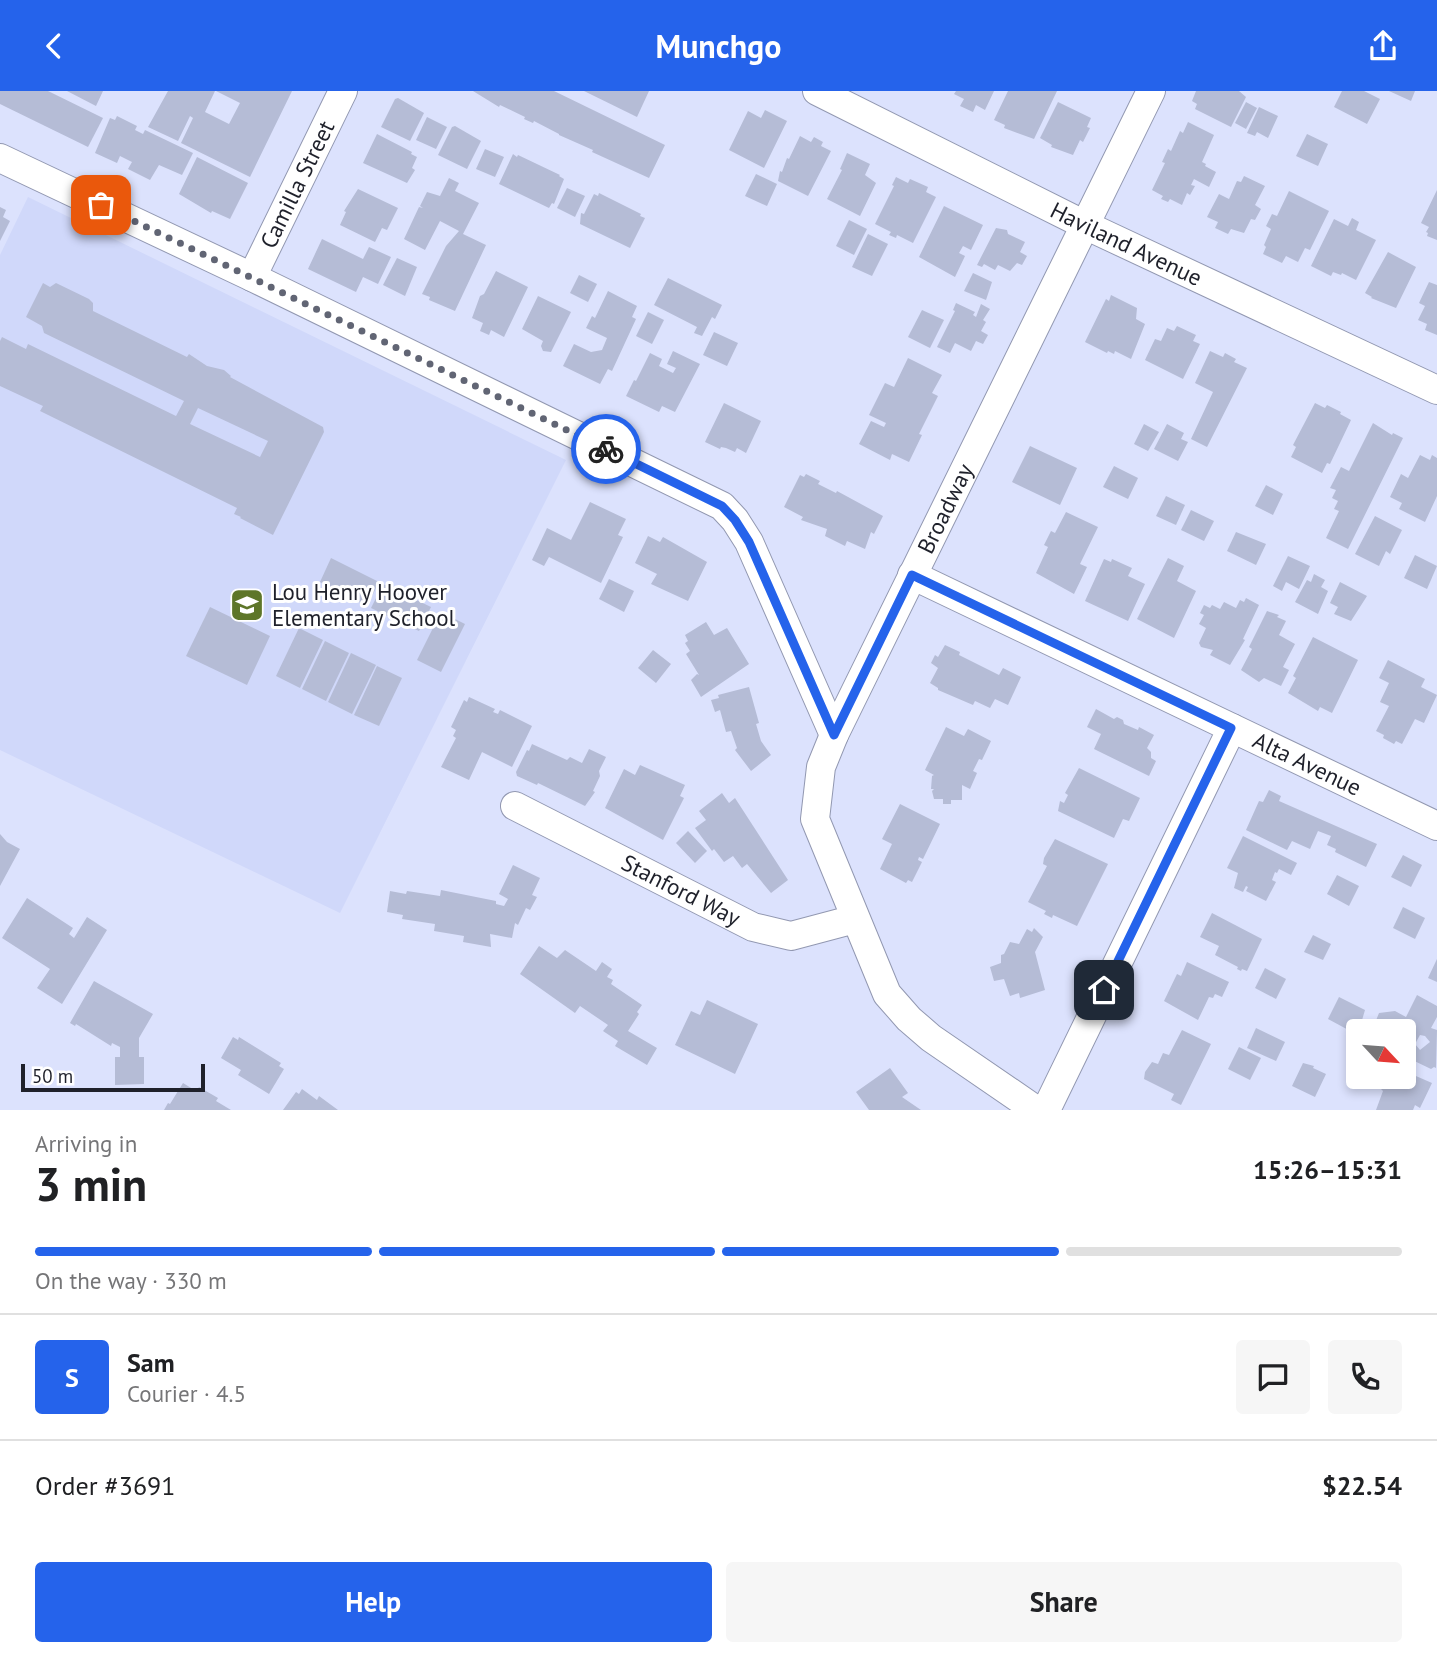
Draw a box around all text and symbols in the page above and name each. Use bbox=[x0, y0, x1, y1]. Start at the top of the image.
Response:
text: Munchgo bbox=[656, 25, 781, 67]
icon: back bbox=[35, 27, 73, 65]
icon: share bbox=[1364, 27, 1402, 65]
street label: Camilla Street bbox=[253, 115, 340, 253]
pin bbox=[71, 175, 131, 235]
icon: bag bbox=[82, 186, 120, 224]
street label: Haviland Avenue bbox=[1046, 195, 1207, 292]
courier bbox=[571, 414, 641, 484]
icon: bike bbox=[587, 430, 625, 468]
street label: Broadway bbox=[911, 459, 979, 558]
place label: Lou Henry Hoover Elementary School bbox=[272, 577, 456, 632]
school or university icon: Lou Henry Hoover Elementary School bbox=[228, 586, 266, 624]
street label: Alta Avenue bbox=[1248, 725, 1366, 802]
street label: Stanford Way bbox=[617, 848, 746, 932]
pin bbox=[1074, 960, 1134, 1020]
icon: home bbox=[1085, 971, 1123, 1009]
north arrow bbox=[1346, 1019, 1416, 1089]
map controls bbox=[1346, 1019, 1416, 1089]
scale bar bbox=[21, 1061, 205, 1093]
text: 50 m bbox=[32, 1064, 73, 1088]
text: Arriving in bbox=[35, 1129, 137, 1158]
text: 15:26–15:31 bbox=[1253, 1153, 1402, 1186]
text: 3 min bbox=[35, 1154, 147, 1214]
text: On the way · 330 m bbox=[35, 1266, 227, 1295]
button: chat bbox=[1236, 1340, 1310, 1414]
button: phone bbox=[1328, 1340, 1402, 1414]
text: Sam bbox=[127, 1346, 175, 1379]
text: S bbox=[65, 1361, 79, 1394]
text: Courier · 4.5 bbox=[127, 1379, 246, 1408]
text: Order #3691 bbox=[35, 1469, 175, 1502]
text: $22.54 bbox=[1322, 1469, 1402, 1502]
button: Help bbox=[35, 1562, 712, 1642]
button: Share bbox=[726, 1562, 1402, 1642]

